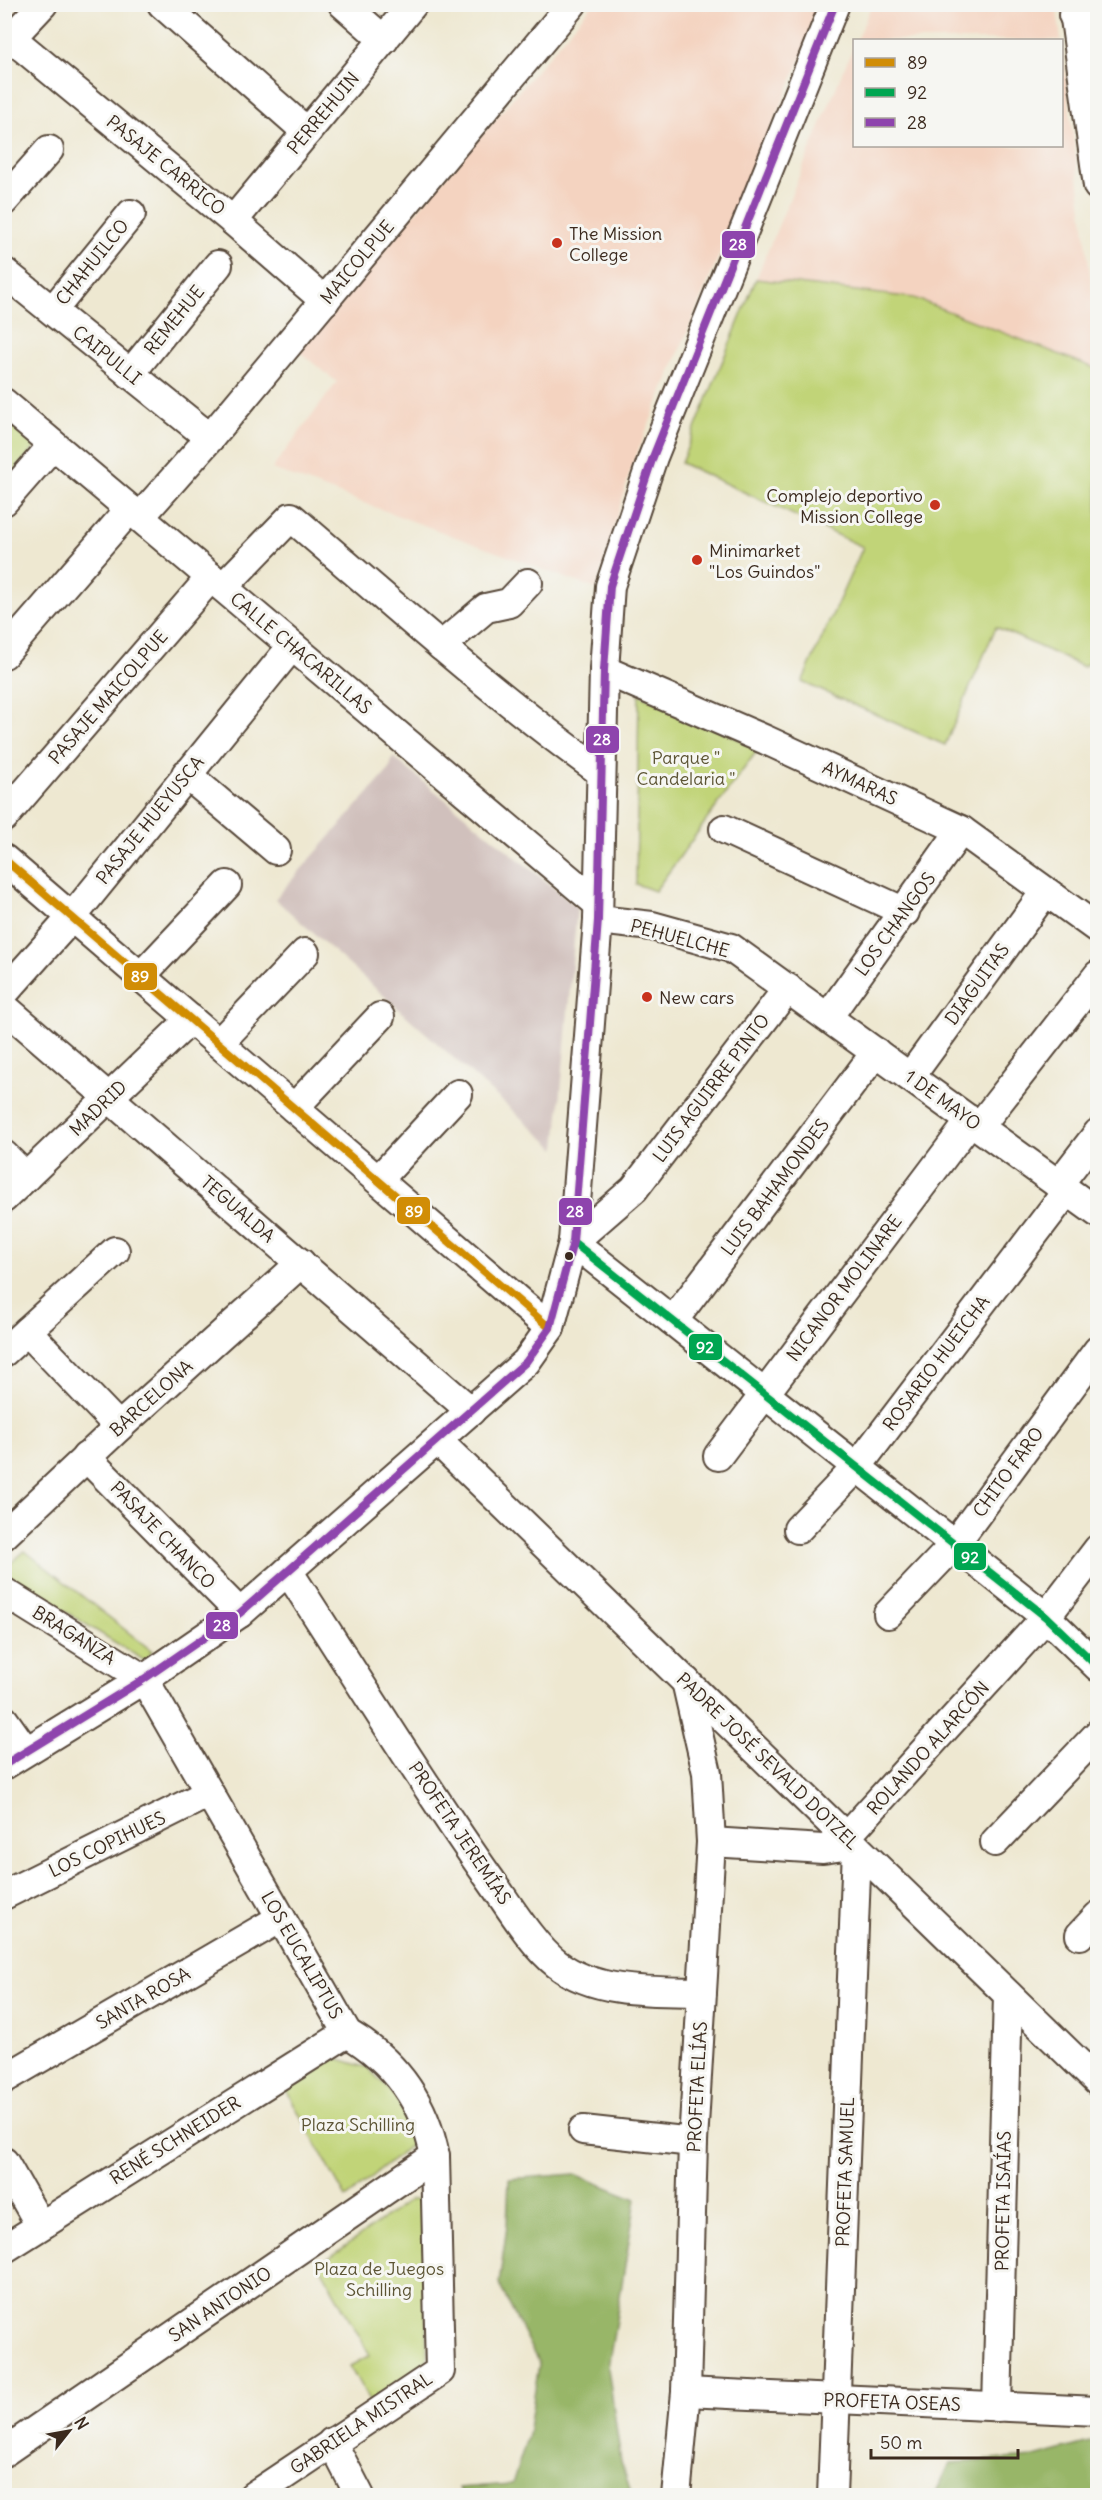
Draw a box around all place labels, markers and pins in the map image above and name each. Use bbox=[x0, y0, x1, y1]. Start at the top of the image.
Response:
place label: The Mission College bbox=[569, 222, 662, 266]
marker: The Mission College bbox=[550, 236, 564, 250]
place label: Complejo deportivo Mission College bbox=[766, 484, 923, 528]
marker: Complejo deportivo Mission College bbox=[928, 498, 942, 512]
place label: Minimarket "Los Guindos" bbox=[709, 539, 820, 583]
marker: Minimarket "Los Guindos" bbox=[690, 553, 704, 567]
place label: New cars bbox=[659, 986, 734, 1009]
marker: New cars bbox=[640, 990, 654, 1004]
unlabelled marker bbox=[563, 1250, 575, 1262]

